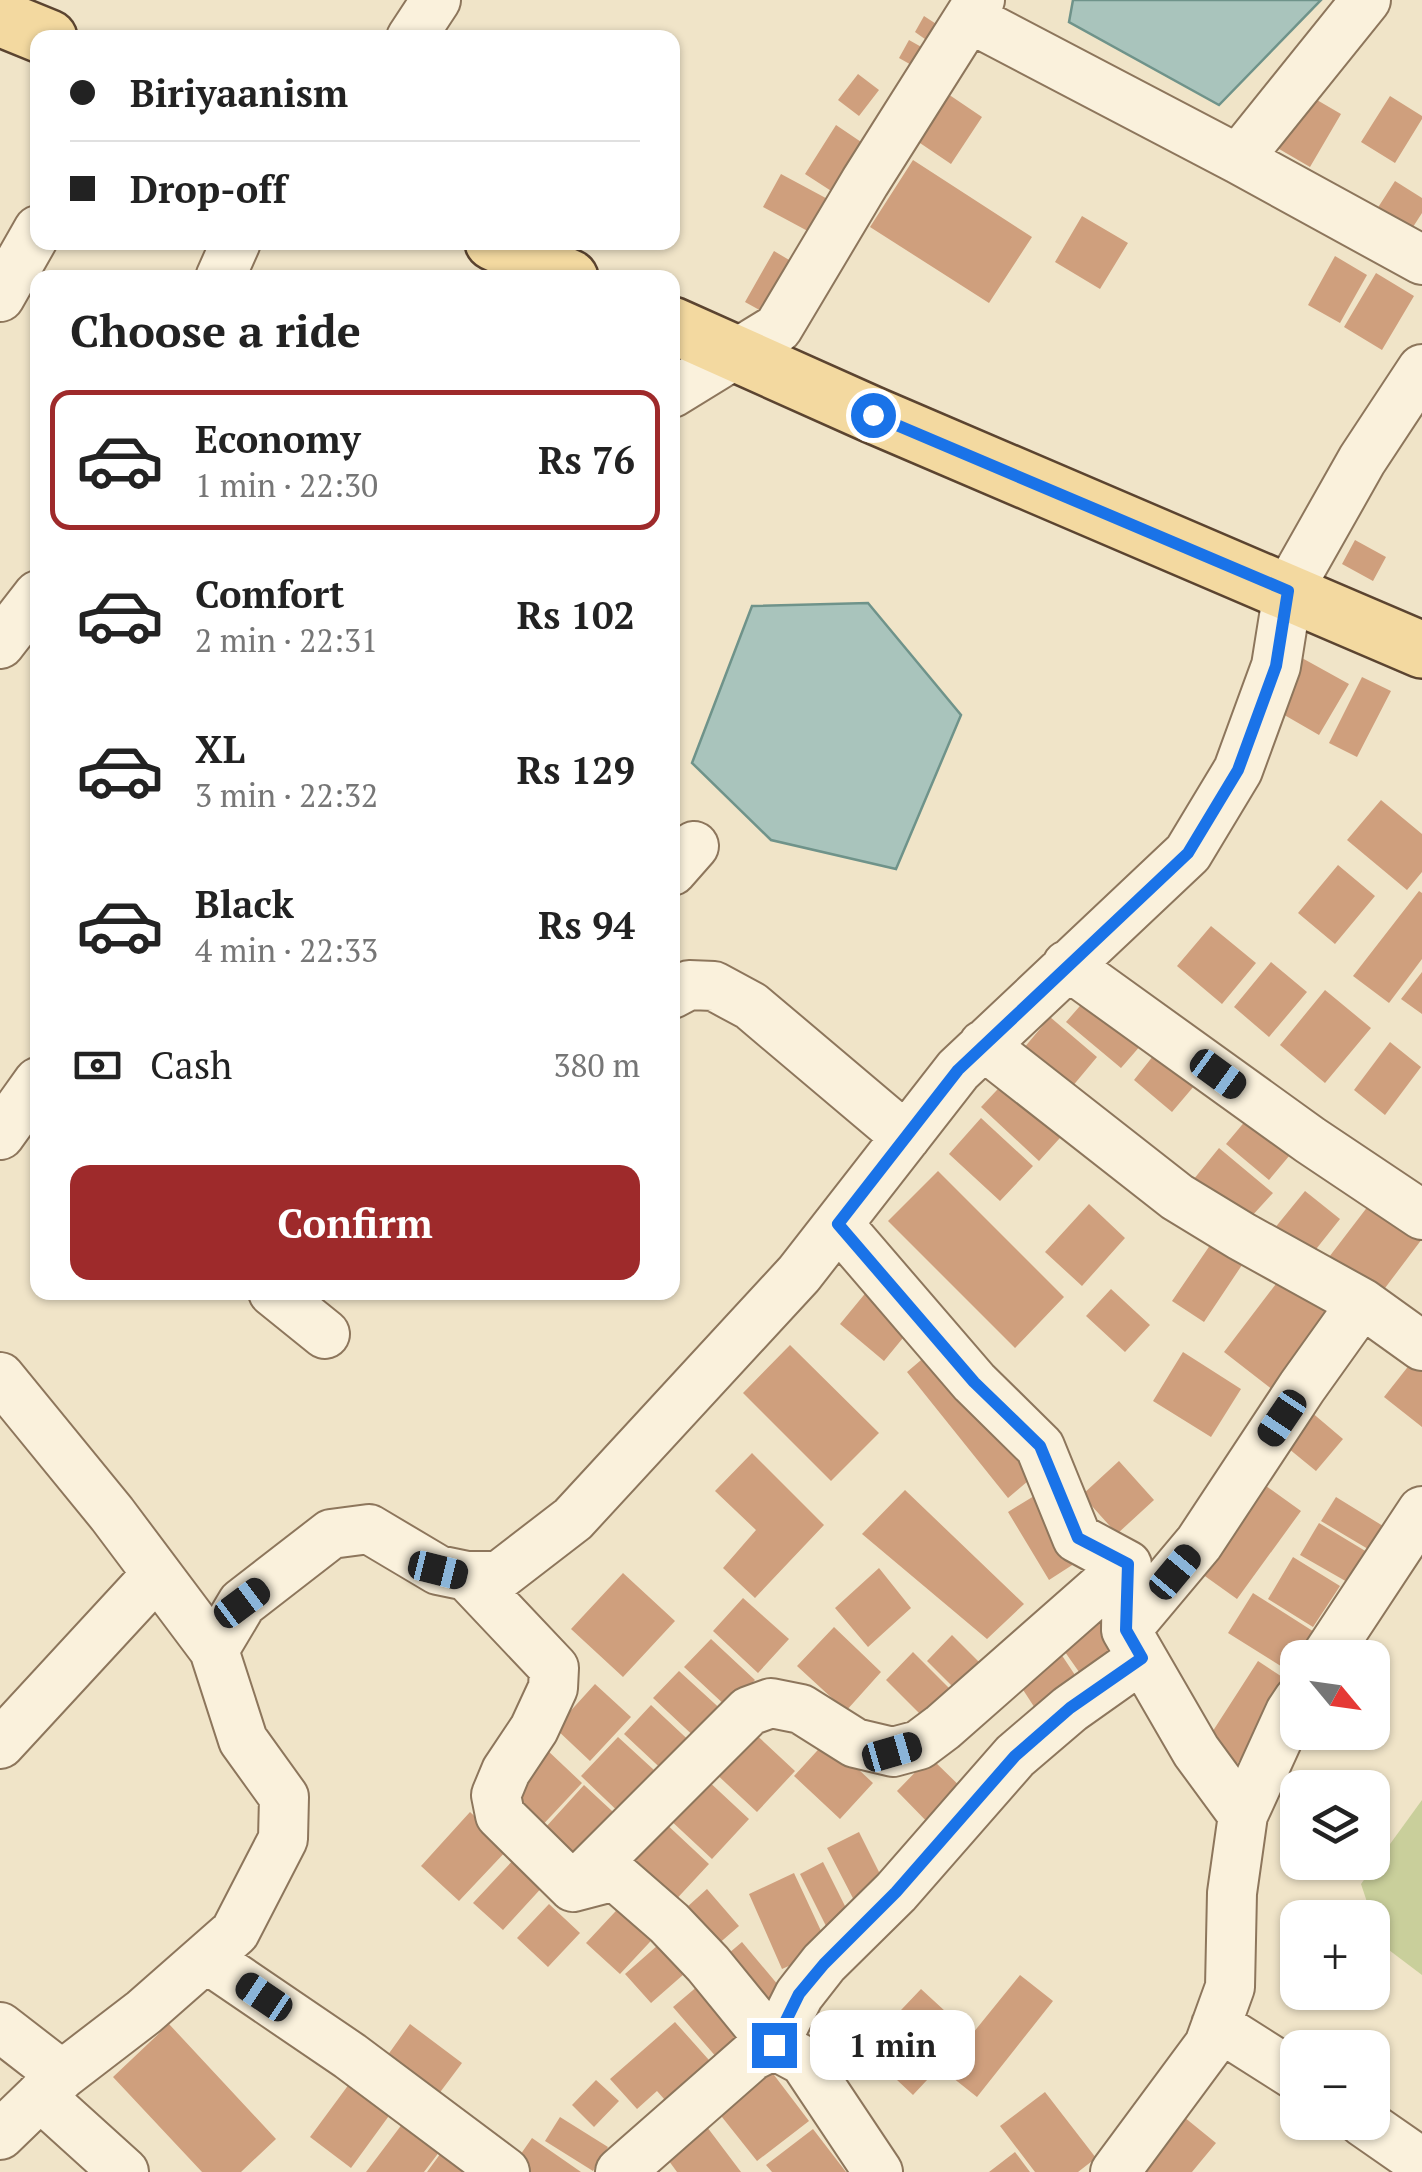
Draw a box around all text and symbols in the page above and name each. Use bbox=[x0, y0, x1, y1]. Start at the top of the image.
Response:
text: Biriyaanism bbox=[130, 68, 348, 118]
text: Drop-off bbox=[130, 164, 287, 214]
text: Choose a ride bbox=[70, 300, 361, 360]
route start bbox=[851, 393, 896, 438]
text: Economy bbox=[195, 414, 361, 464]
icon: car bbox=[75, 415, 165, 505]
text: Rs 76 bbox=[538, 435, 635, 485]
text: 1 min · 22:30 bbox=[195, 464, 378, 506]
text: Comfort bbox=[195, 569, 344, 619]
icon: car bbox=[75, 570, 165, 660]
text: Rs 102 bbox=[517, 590, 635, 640]
text: 2 min · 22:31 bbox=[195, 619, 378, 661]
text: XL bbox=[195, 724, 245, 774]
icon: car bbox=[75, 725, 165, 815]
text: Rs 129 bbox=[517, 745, 635, 795]
text: 3 min · 22:32 bbox=[195, 774, 378, 816]
text: Black bbox=[195, 879, 294, 929]
icon: car bbox=[75, 880, 165, 970]
text: Rs 94 bbox=[538, 900, 635, 950]
text: 4 min · 22:33 bbox=[195, 929, 378, 971]
icon: cash bbox=[70, 1038, 125, 1093]
text: Cash bbox=[150, 1040, 232, 1090]
text: 380 m bbox=[553, 1044, 640, 1086]
car bbox=[1185, 1044, 1251, 1104]
button: Confirm bbox=[70, 1165, 640, 1280]
car bbox=[1253, 1385, 1311, 1451]
car bbox=[1144, 1539, 1206, 1605]
car bbox=[405, 1548, 471, 1592]
car bbox=[209, 1573, 275, 1633]
north arrow bbox=[1280, 1640, 1390, 1750]
map controls bbox=[1280, 1640, 1390, 2140]
car bbox=[859, 1729, 925, 1775]
button: layers bbox=[1280, 1770, 1390, 1880]
button: + bbox=[1280, 1900, 1390, 2010]
car bbox=[231, 1968, 297, 2026]
callout: 1 min bbox=[809, 2010, 974, 2080]
route end bbox=[752, 2023, 797, 2068]
text: 1 min bbox=[849, 2024, 936, 2066]
button: − bbox=[1280, 2030, 1390, 2140]

